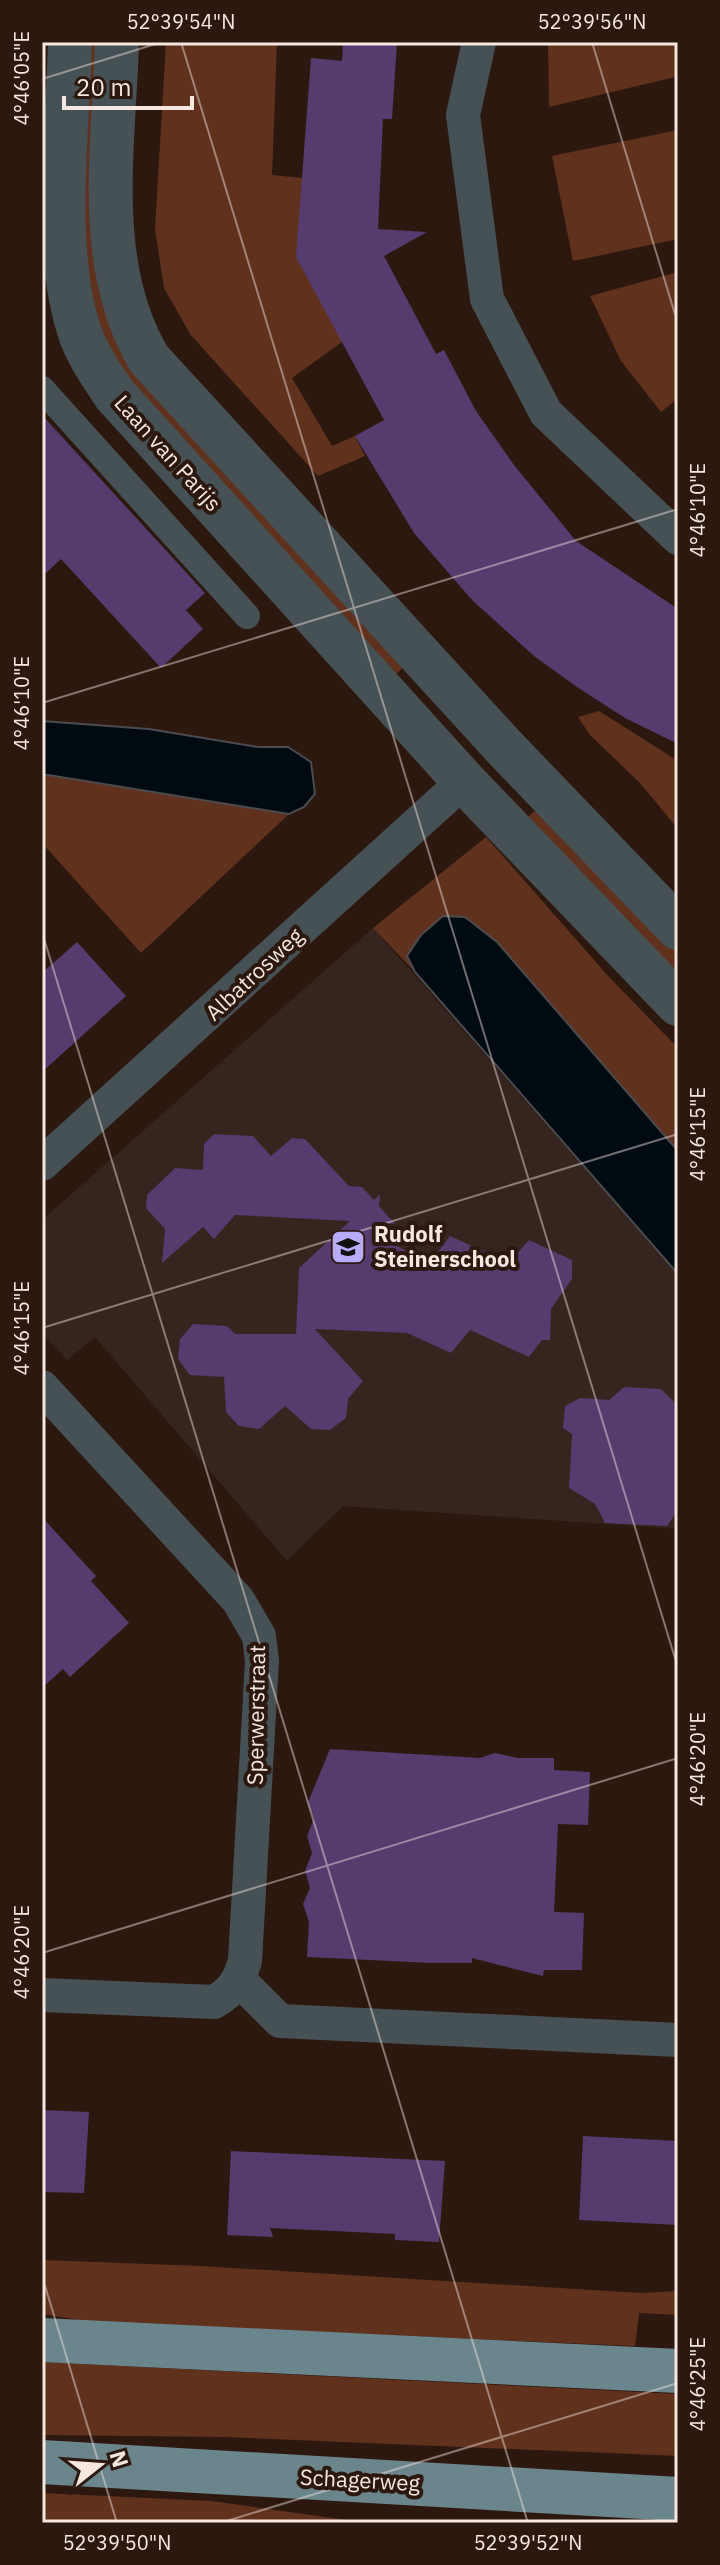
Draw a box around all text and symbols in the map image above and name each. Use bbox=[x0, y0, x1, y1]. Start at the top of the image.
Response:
text: 52°39'54"N bbox=[127, 8, 235, 35]
text: 52°39'56"N bbox=[538, 8, 646, 35]
text: 4°46'05"E bbox=[8, 31, 35, 125]
scale bar bbox=[64, 60, 192, 110]
text: 20 m bbox=[76, 71, 131, 103]
street label: Laan van Parijs bbox=[108, 388, 228, 517]
text: 4°46'10"E bbox=[684, 463, 711, 557]
text: 4°46'10"E bbox=[8, 656, 35, 750]
street label: Albatrosweg bbox=[199, 921, 309, 1026]
text: 4°46'15"E bbox=[684, 1087, 711, 1181]
place label: Rudolf Steinerschool bbox=[374, 1219, 516, 1273]
school or university icon: Rudolf Steinerschool bbox=[329, 1228, 367, 1266]
text: 4°46'15"E bbox=[8, 1281, 35, 1375]
street label: Sperwerstraat bbox=[240, 1645, 271, 1785]
text: 4°46'20"E bbox=[684, 1712, 711, 1806]
text: 4°46'20"E bbox=[8, 1905, 35, 1999]
text: 4°46'25"E bbox=[684, 2337, 711, 2431]
north arrow bbox=[60, 2425, 140, 2505]
text: N bbox=[103, 2447, 136, 2471]
street label: Schagerweg bbox=[299, 2462, 421, 2497]
text: 52°39'50"N bbox=[63, 2529, 171, 2556]
text: 52°39'52"N bbox=[474, 2529, 582, 2556]

